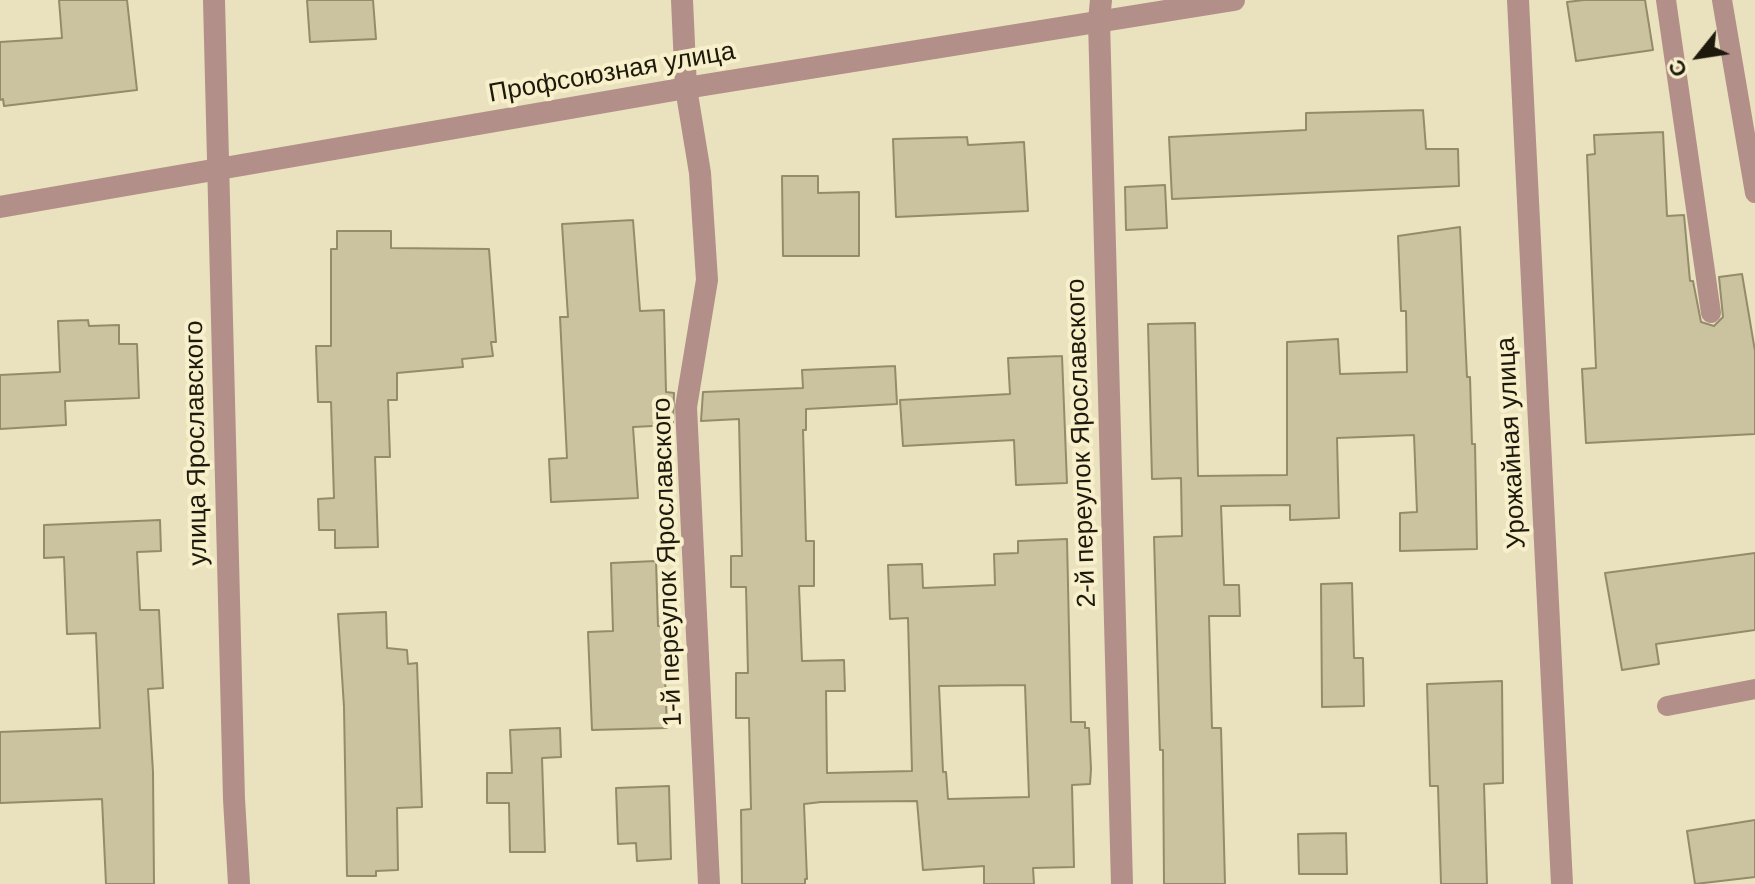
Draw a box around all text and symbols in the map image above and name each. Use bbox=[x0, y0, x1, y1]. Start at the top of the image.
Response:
north arrow bbox=[1659, 16, 1739, 96]
street label: Профсоюзная улица bbox=[486, 36, 738, 110]
text: С bbox=[1663, 55, 1693, 81]
street label: 2-й переулок Ярославского bbox=[1061, 278, 1103, 608]
street label: улица Ярославского bbox=[179, 320, 215, 566]
street label: Урожайная улица bbox=[1491, 336, 1533, 550]
street label: 1-й переулок Ярославского bbox=[647, 397, 689, 727]

